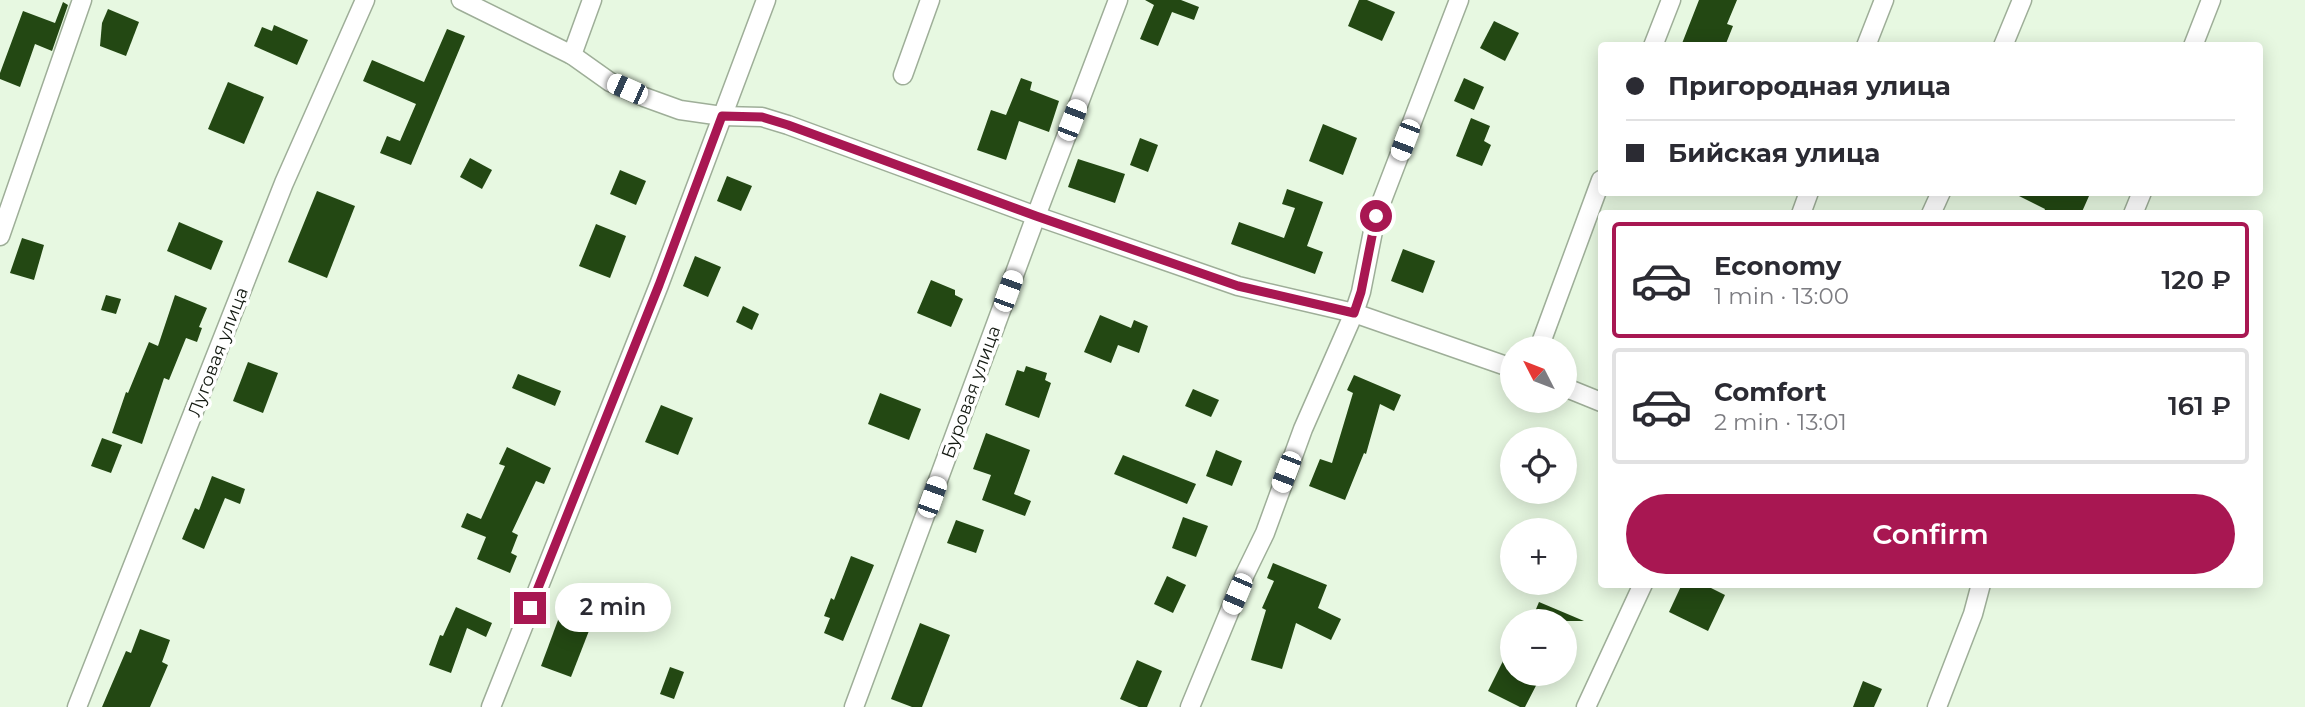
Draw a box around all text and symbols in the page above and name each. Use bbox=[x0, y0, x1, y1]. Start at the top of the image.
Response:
text: Пригородная улица bbox=[1668, 70, 1951, 102]
car bbox=[604, 71, 651, 107]
car bbox=[1055, 97, 1090, 143]
car bbox=[1388, 117, 1423, 163]
text: Бийская улица bbox=[1668, 137, 1880, 169]
route start bbox=[1360, 200, 1392, 232]
icon: car bbox=[1630, 249, 1693, 312]
text: Economy bbox=[1714, 250, 1841, 282]
text: 120 ₽ bbox=[2161, 264, 2231, 296]
car bbox=[991, 268, 1026, 314]
text: 1 min · 13:00 bbox=[1714, 282, 1849, 310]
street label: Луговая улица bbox=[183, 284, 253, 420]
street label: Буровая улица bbox=[937, 323, 1005, 461]
north arrow bbox=[1500, 336, 1577, 413]
map controls bbox=[1500, 336, 1577, 686]
icon: car bbox=[1630, 375, 1693, 438]
text: Comfort bbox=[1714, 376, 1826, 408]
text: 161 ₽ bbox=[2168, 390, 2231, 422]
text: 2 min · 13:01 bbox=[1714, 408, 1847, 436]
button: locate bbox=[1500, 427, 1577, 504]
car bbox=[1269, 449, 1304, 495]
car bbox=[915, 474, 950, 520]
button: Confirm bbox=[1626, 494, 2235, 574]
button: + bbox=[1500, 518, 1577, 595]
car bbox=[1220, 571, 1255, 617]
callout: 2 min bbox=[554, 584, 670, 632]
route end bbox=[514, 592, 546, 624]
text: 2 min bbox=[580, 593, 646, 621]
button: − bbox=[1500, 609, 1577, 686]

